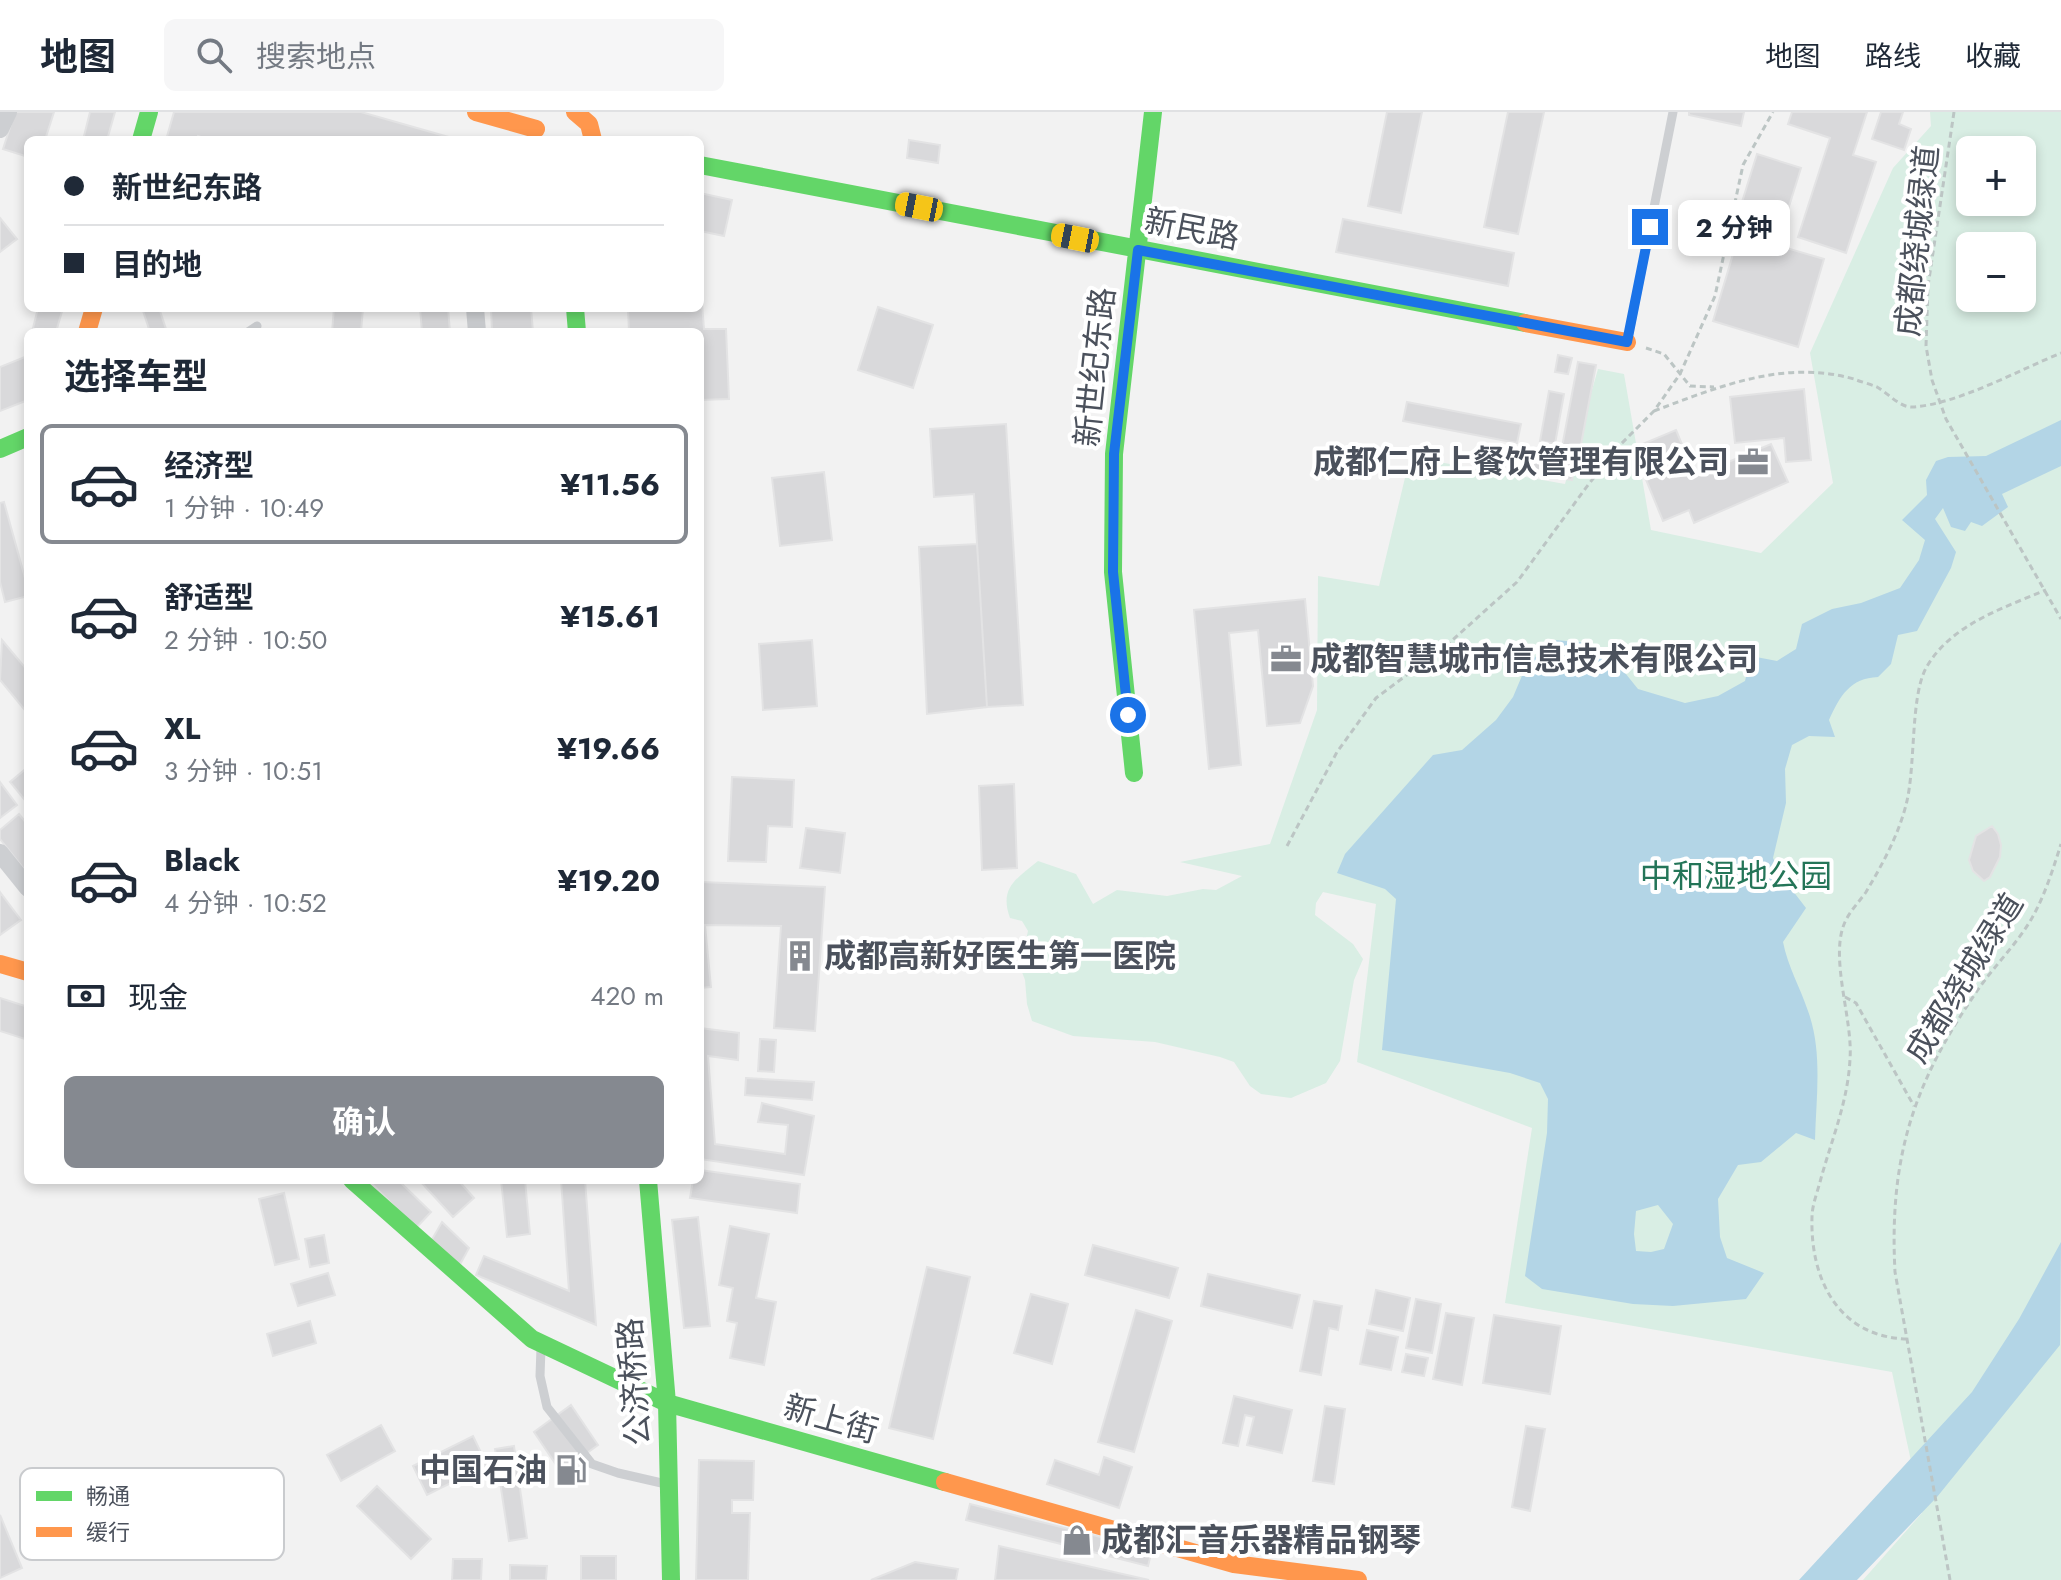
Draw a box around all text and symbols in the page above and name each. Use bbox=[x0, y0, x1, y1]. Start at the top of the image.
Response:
search box bbox=[164, 19, 724, 91]
text: 地图 bbox=[40, 29, 116, 84]
icon: search bbox=[192, 33, 236, 77]
text: 搜索地点 bbox=[256, 35, 376, 78]
text: 地图 bbox=[1765, 36, 1821, 77]
text: 路线 bbox=[1865, 36, 1921, 77]
text: 收藏 bbox=[1965, 36, 2021, 77]
map controls bbox=[1956, 136, 2036, 312]
button: + bbox=[1956, 136, 2036, 216]
street label: 成都绕城绿道 bbox=[1884, 143, 1950, 339]
text: 新世纪东路 bbox=[112, 166, 262, 209]
car bbox=[893, 191, 945, 223]
street label: 新民路 bbox=[1140, 197, 1244, 261]
callout: 2 分钟 bbox=[1678, 199, 1790, 255]
route end bbox=[1632, 209, 1668, 245]
text: 2 分钟 bbox=[1696, 209, 1772, 247]
car bbox=[1049, 222, 1101, 254]
button: − bbox=[1956, 232, 2036, 312]
text: 目的地 bbox=[112, 243, 202, 286]
street label: 新世纪东路 bbox=[1064, 285, 1126, 449]
text: 选择车型 bbox=[64, 350, 208, 402]
place label: 成都仁府上餐饮管理有限公司 bbox=[1313, 439, 1729, 485]
text: 经济型 bbox=[164, 444, 254, 487]
office icon: 成都仁府上餐饮管理有限公司 bbox=[1736, 445, 1770, 479]
icon: car bbox=[68, 448, 140, 520]
text: ¥11.56 bbox=[560, 463, 660, 506]
text: 1 分钟 · 10:49 bbox=[164, 489, 324, 527]
text: 舒适型 bbox=[164, 576, 254, 619]
icon: car bbox=[68, 580, 140, 652]
text: ¥15.61 bbox=[560, 595, 660, 638]
text: 2 分钟 · 10:50 bbox=[164, 621, 327, 659]
place label: 成都智慧城市信息技术有限公司 bbox=[1310, 636, 1758, 682]
office icon: 成都智慧城市信息技术有限公司 bbox=[1269, 642, 1303, 676]
route start bbox=[1110, 697, 1146, 733]
text: XL bbox=[164, 707, 200, 750]
icon: car bbox=[68, 712, 140, 784]
text: ¥19.66 bbox=[557, 727, 660, 770]
text: 3 分钟 · 10:51 bbox=[164, 752, 323, 790]
text: Black bbox=[164, 839, 240, 882]
icon: car bbox=[68, 844, 140, 916]
park label: 中和湿地公园 bbox=[1640, 853, 1832, 899]
text: ¥19.20 bbox=[557, 859, 660, 902]
text: 4 分钟 · 10:52 bbox=[164, 884, 327, 922]
street label: 成都绕城绿道 bbox=[1894, 884, 2034, 1072]
place label: 成都高新好医生第一医院 bbox=[824, 933, 1176, 979]
building icon: 成都高新好医生第一医院 bbox=[783, 939, 817, 973]
icon: cash bbox=[64, 974, 108, 1018]
text: 现金 bbox=[128, 976, 188, 1019]
text: 420 m bbox=[590, 977, 664, 1015]
button: 确认 bbox=[64, 1076, 664, 1168]
street label: 公济桥路 bbox=[607, 1317, 661, 1447]
street label: 新上街 bbox=[779, 1384, 883, 1454]
place label: 中国石油 bbox=[419, 1447, 547, 1493]
fuel station icon: 中国石油 bbox=[554, 1453, 588, 1487]
legend bbox=[20, 1468, 284, 1560]
text: 畅通 bbox=[86, 1480, 130, 1512]
text: 缓行 bbox=[86, 1516, 130, 1548]
place label: 成都汇音乐器精品钢琴 bbox=[1101, 1517, 1421, 1563]
shop icon: 成都汇音乐器精品钢琴 bbox=[1060, 1523, 1094, 1557]

